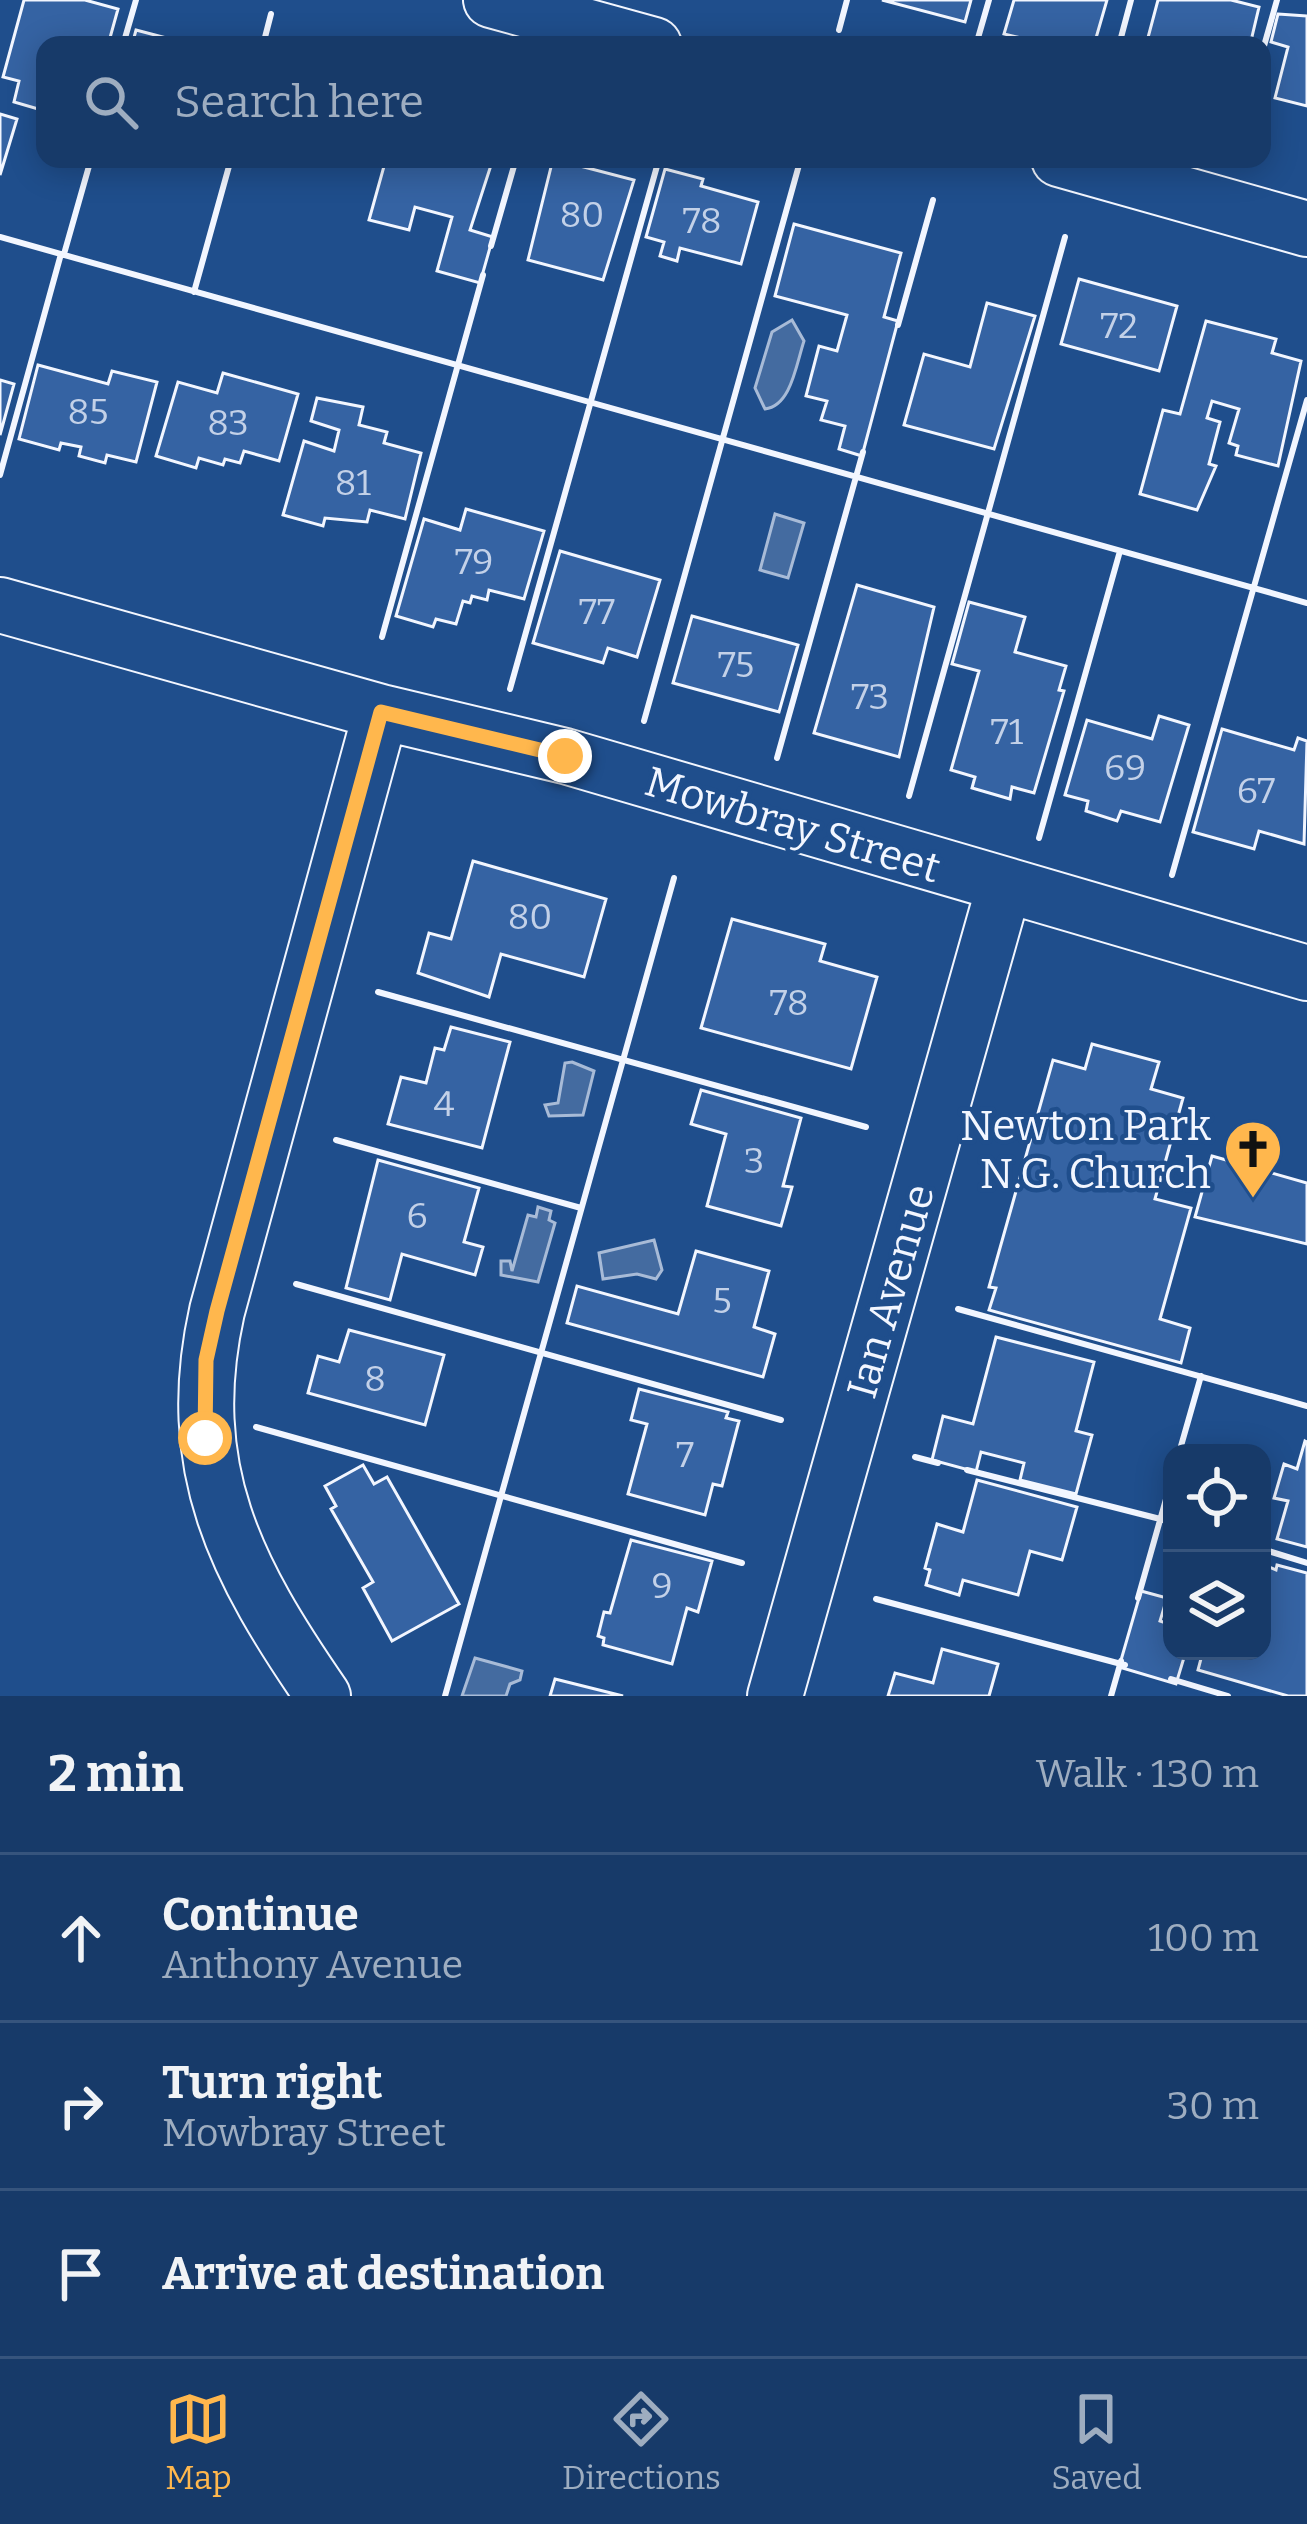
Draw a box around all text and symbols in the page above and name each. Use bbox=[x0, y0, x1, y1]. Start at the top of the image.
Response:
search box bbox=[36, 36, 1271, 168]
icon: search bbox=[78, 69, 144, 135]
text: Search here bbox=[174, 75, 424, 129]
house number: 80 bbox=[560, 193, 604, 237]
house number: 78 bbox=[682, 199, 722, 243]
house number: 72 bbox=[1100, 304, 1138, 348]
house number: 85 bbox=[68, 390, 108, 434]
house number: 83 bbox=[207, 401, 249, 445]
house number: 81 bbox=[335, 461, 372, 505]
house number: 79 bbox=[455, 540, 493, 584]
house number: 77 bbox=[579, 590, 615, 634]
house number: 75 bbox=[718, 643, 754, 687]
house number: 73 bbox=[851, 675, 889, 719]
house number: 71 bbox=[991, 710, 1024, 754]
route end bbox=[538, 729, 592, 783]
house number: 69 bbox=[1104, 746, 1146, 790]
street label: Mowbray Street bbox=[639, 756, 946, 894]
house number: 67 bbox=[1237, 769, 1275, 813]
house number: 80 bbox=[508, 895, 552, 939]
house number: 78 bbox=[769, 981, 809, 1025]
house number: 4 bbox=[433, 1082, 455, 1126]
place label: Newton Park N.G. Church bbox=[960, 1101, 1211, 1199]
church icon: Newton Park N.G. Church bbox=[1222, 1118, 1284, 1200]
house number: 3 bbox=[744, 1139, 764, 1183]
street label: Ian Avenue bbox=[837, 1179, 945, 1404]
house number: 6 bbox=[406, 1194, 428, 1238]
house number: 5 bbox=[712, 1279, 732, 1323]
house number: 8 bbox=[364, 1357, 386, 1401]
route start bbox=[178, 1411, 232, 1465]
house number: 7 bbox=[676, 1433, 694, 1477]
map controls bbox=[1163, 1444, 1271, 1660]
button: locate bbox=[1163, 1444, 1271, 1552]
button: layers bbox=[1163, 1552, 1271, 1660]
house number: 9 bbox=[651, 1564, 673, 1608]
text: 2 min bbox=[48, 1743, 184, 1805]
text: Walk · 130 m bbox=[1036, 1751, 1259, 1797]
text: Continue bbox=[162, 1888, 359, 1942]
icon: ahead bbox=[48, 1905, 114, 1971]
text: 100 m bbox=[1148, 1915, 1259, 1961]
text: Anthony Avenue bbox=[162, 1942, 463, 1988]
text: Turn right bbox=[162, 2056, 382, 2110]
icon: right bbox=[48, 2073, 114, 2139]
text: 30 m bbox=[1167, 2083, 1259, 2129]
text: Mowbray Street bbox=[162, 2110, 446, 2156]
icon: arrive bbox=[48, 2241, 114, 2307]
text: Arrive at destination bbox=[162, 2247, 604, 2301]
tab: Map bbox=[165, 2386, 232, 2498]
tab: Directions bbox=[562, 2386, 721, 2498]
tab: Saved bbox=[1051, 2386, 1142, 2498]

